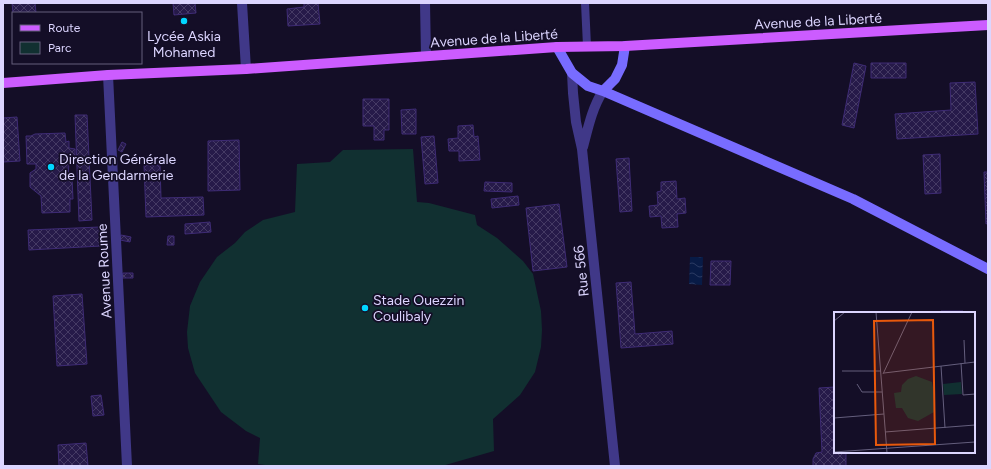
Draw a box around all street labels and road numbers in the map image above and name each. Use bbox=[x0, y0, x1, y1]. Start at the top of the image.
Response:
street label: Avenue de la Liberté bbox=[754, 10, 883, 33]
street label: Avenue de la Liberté bbox=[430, 26, 559, 51]
street label: Avenue Roume bbox=[94, 223, 115, 319]
street label: Rue 566 bbox=[570, 244, 593, 297]

